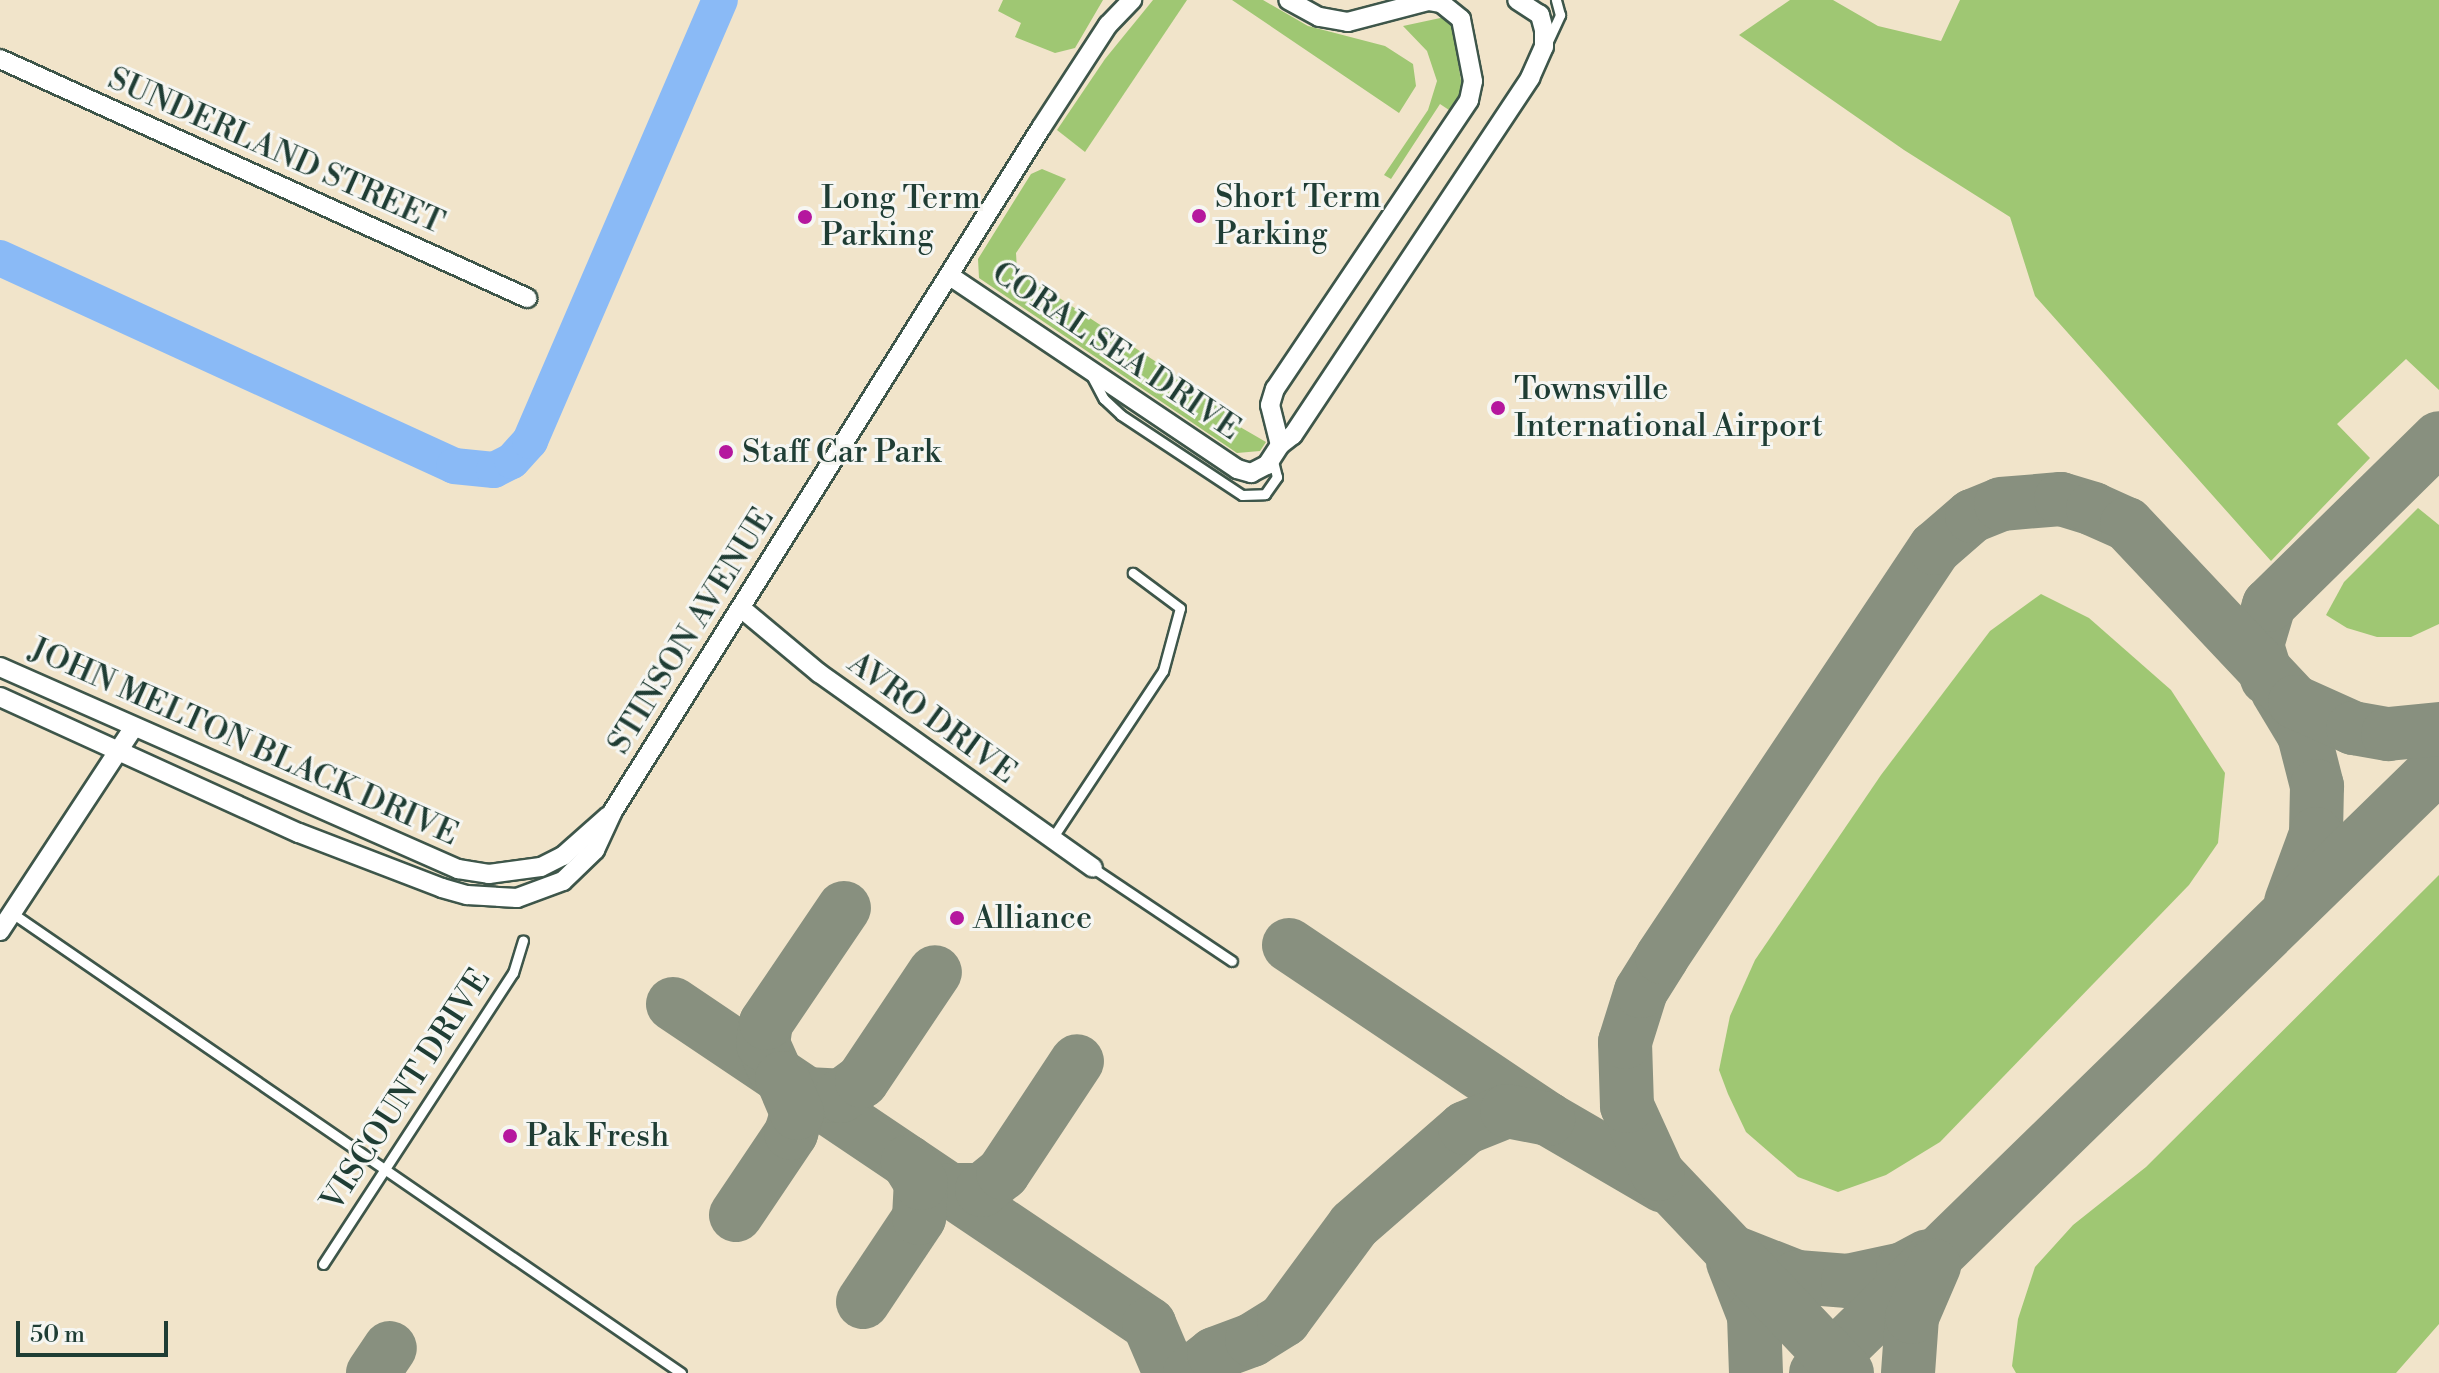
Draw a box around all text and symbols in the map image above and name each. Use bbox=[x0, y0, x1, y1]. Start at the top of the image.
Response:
street label: SUNDERLAND STREET bbox=[102, 60, 450, 242]
place label: Short Term Parking bbox=[1215, 179, 1381, 254]
place label: Long Term Parking bbox=[821, 180, 981, 255]
marker: Short Term Parking bbox=[1190, 207, 1208, 225]
marker: Long Term Parking bbox=[796, 208, 814, 226]
street label: CORAL SEA DRIVE bbox=[985, 254, 1247, 448]
place label: Townsville International Airport bbox=[1514, 371, 1823, 446]
marker: Townsville International Airport bbox=[1489, 399, 1507, 417]
place label: Staff Car Park bbox=[742, 433, 941, 471]
marker: Staff Car Park bbox=[717, 443, 735, 461]
street label: STINSON AVENUE bbox=[600, 501, 782, 761]
street label: JOHN MELTON BLACK DRIVE bbox=[24, 630, 464, 854]
street label: AVRO DRIVE bbox=[840, 644, 1024, 792]
place label: Alliance bbox=[973, 899, 1092, 937]
marker: Alliance bbox=[948, 909, 966, 927]
street label: VISCOUNT DRIVE bbox=[313, 962, 499, 1218]
place label: Pak Fresh bbox=[526, 1117, 669, 1155]
marker: Pak Fresh bbox=[501, 1127, 519, 1145]
scale bar bbox=[20, 1305, 172, 1355]
text: 50 m bbox=[30, 1320, 85, 1350]

